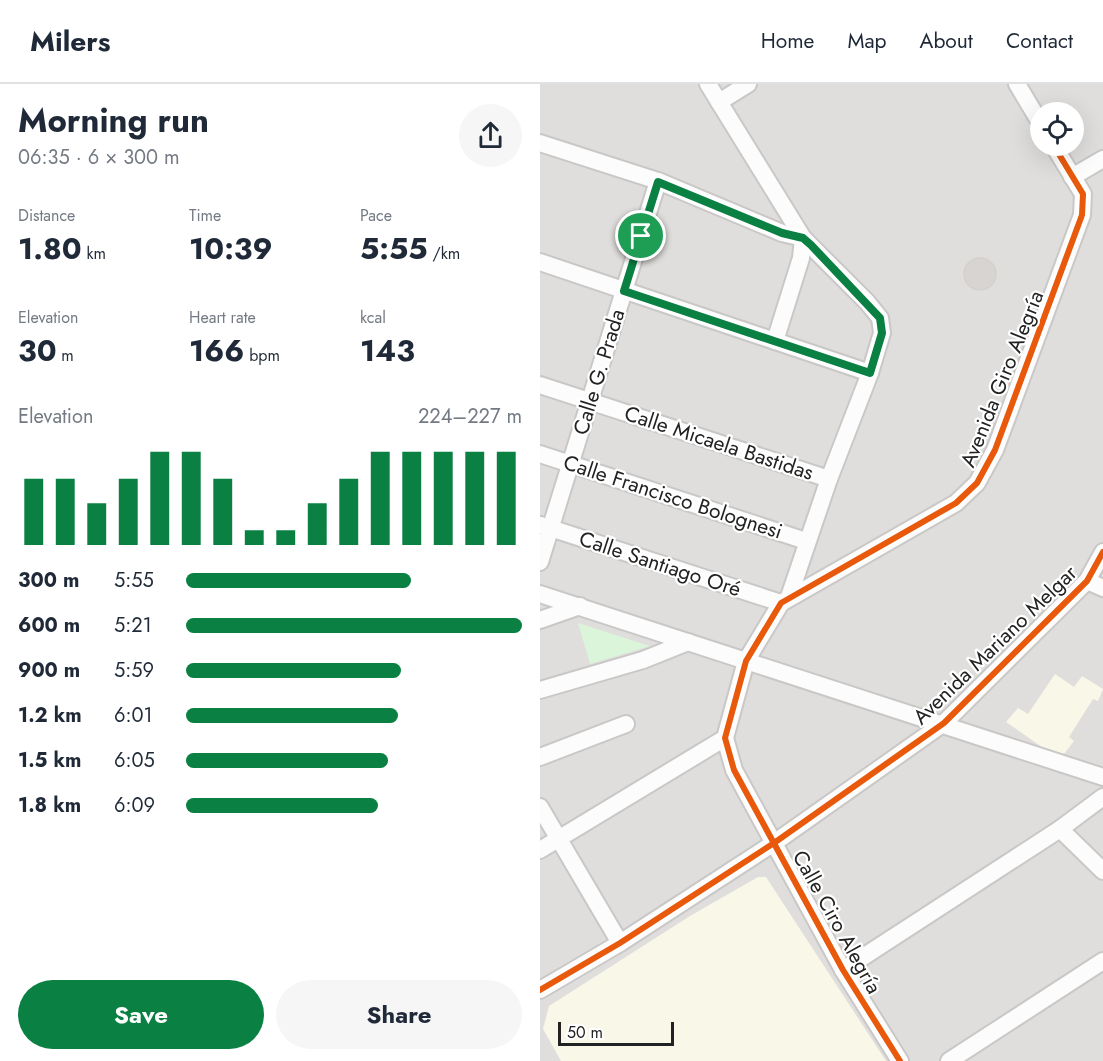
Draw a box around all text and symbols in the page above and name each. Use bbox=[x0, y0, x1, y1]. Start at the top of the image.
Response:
text: Milers bbox=[30, 21, 111, 62]
text: Home bbox=[761, 26, 814, 56]
text: Map bbox=[847, 26, 887, 56]
text: About bbox=[920, 26, 973, 56]
text: Contact bbox=[1006, 26, 1073, 56]
text: Morning run bbox=[18, 97, 209, 144]
map controls bbox=[1030, 102, 1084, 156]
button: locate bbox=[1030, 102, 1084, 156]
button: share bbox=[459, 104, 522, 167]
text: 06:35 · 6 × 300 m bbox=[18, 143, 180, 172]
text: Distance bbox=[18, 204, 75, 227]
text: Time bbox=[189, 204, 221, 227]
text: Pace bbox=[360, 204, 392, 227]
pin bbox=[615, 210, 666, 261]
icon: arrive bbox=[624, 219, 657, 252]
text: 1.80 bbox=[18, 227, 82, 270]
text: 10:39 bbox=[189, 227, 273, 270]
text: 5:55 bbox=[360, 227, 428, 270]
text: km bbox=[82, 242, 106, 265]
text: /km bbox=[428, 242, 460, 265]
street label: Avenida Giro Alegría bbox=[953, 286, 1051, 472]
street label: Calle G. Prada bbox=[566, 305, 632, 439]
text: Elevation bbox=[18, 306, 78, 329]
text: Heart rate bbox=[189, 306, 256, 329]
text: kcal bbox=[360, 306, 386, 329]
text: 30 bbox=[18, 329, 57, 372]
text: 166 bbox=[189, 329, 244, 372]
text: 143 bbox=[360, 329, 415, 372]
text: m bbox=[57, 344, 74, 367]
text: bpm bbox=[244, 344, 280, 367]
street label: Calle Micaela Bastidas bbox=[621, 398, 817, 488]
text: Elevation bbox=[18, 402, 93, 431]
text: 224–227 m bbox=[418, 402, 522, 431]
street label: Calle Francisco Bolognesi bbox=[560, 447, 786, 547]
street label: Calle Santiago Oré bbox=[575, 524, 745, 604]
street label: Avenida Mariano Melgar bbox=[906, 558, 1084, 732]
text: 300 m bbox=[18, 566, 79, 595]
text: 5:55 bbox=[114, 566, 154, 595]
text: 600 m bbox=[18, 611, 80, 640]
text: 5:21 bbox=[114, 611, 152, 640]
text: 900 m bbox=[18, 656, 80, 685]
text: 5:59 bbox=[114, 656, 154, 685]
text: 1.2 km bbox=[18, 701, 82, 730]
text: 6:01 bbox=[114, 701, 153, 730]
text: 1.5 km bbox=[18, 746, 81, 775]
text: 6:05 bbox=[114, 746, 155, 775]
text: 1.8 km bbox=[18, 791, 81, 820]
text: 6:09 bbox=[114, 791, 155, 820]
street label: Calle Ciro Alegría bbox=[785, 845, 889, 999]
button: Save bbox=[18, 980, 264, 1049]
button: Share bbox=[276, 980, 522, 1049]
scale bar bbox=[558, 1019, 674, 1046]
text: 50 m bbox=[567, 1021, 603, 1044]

